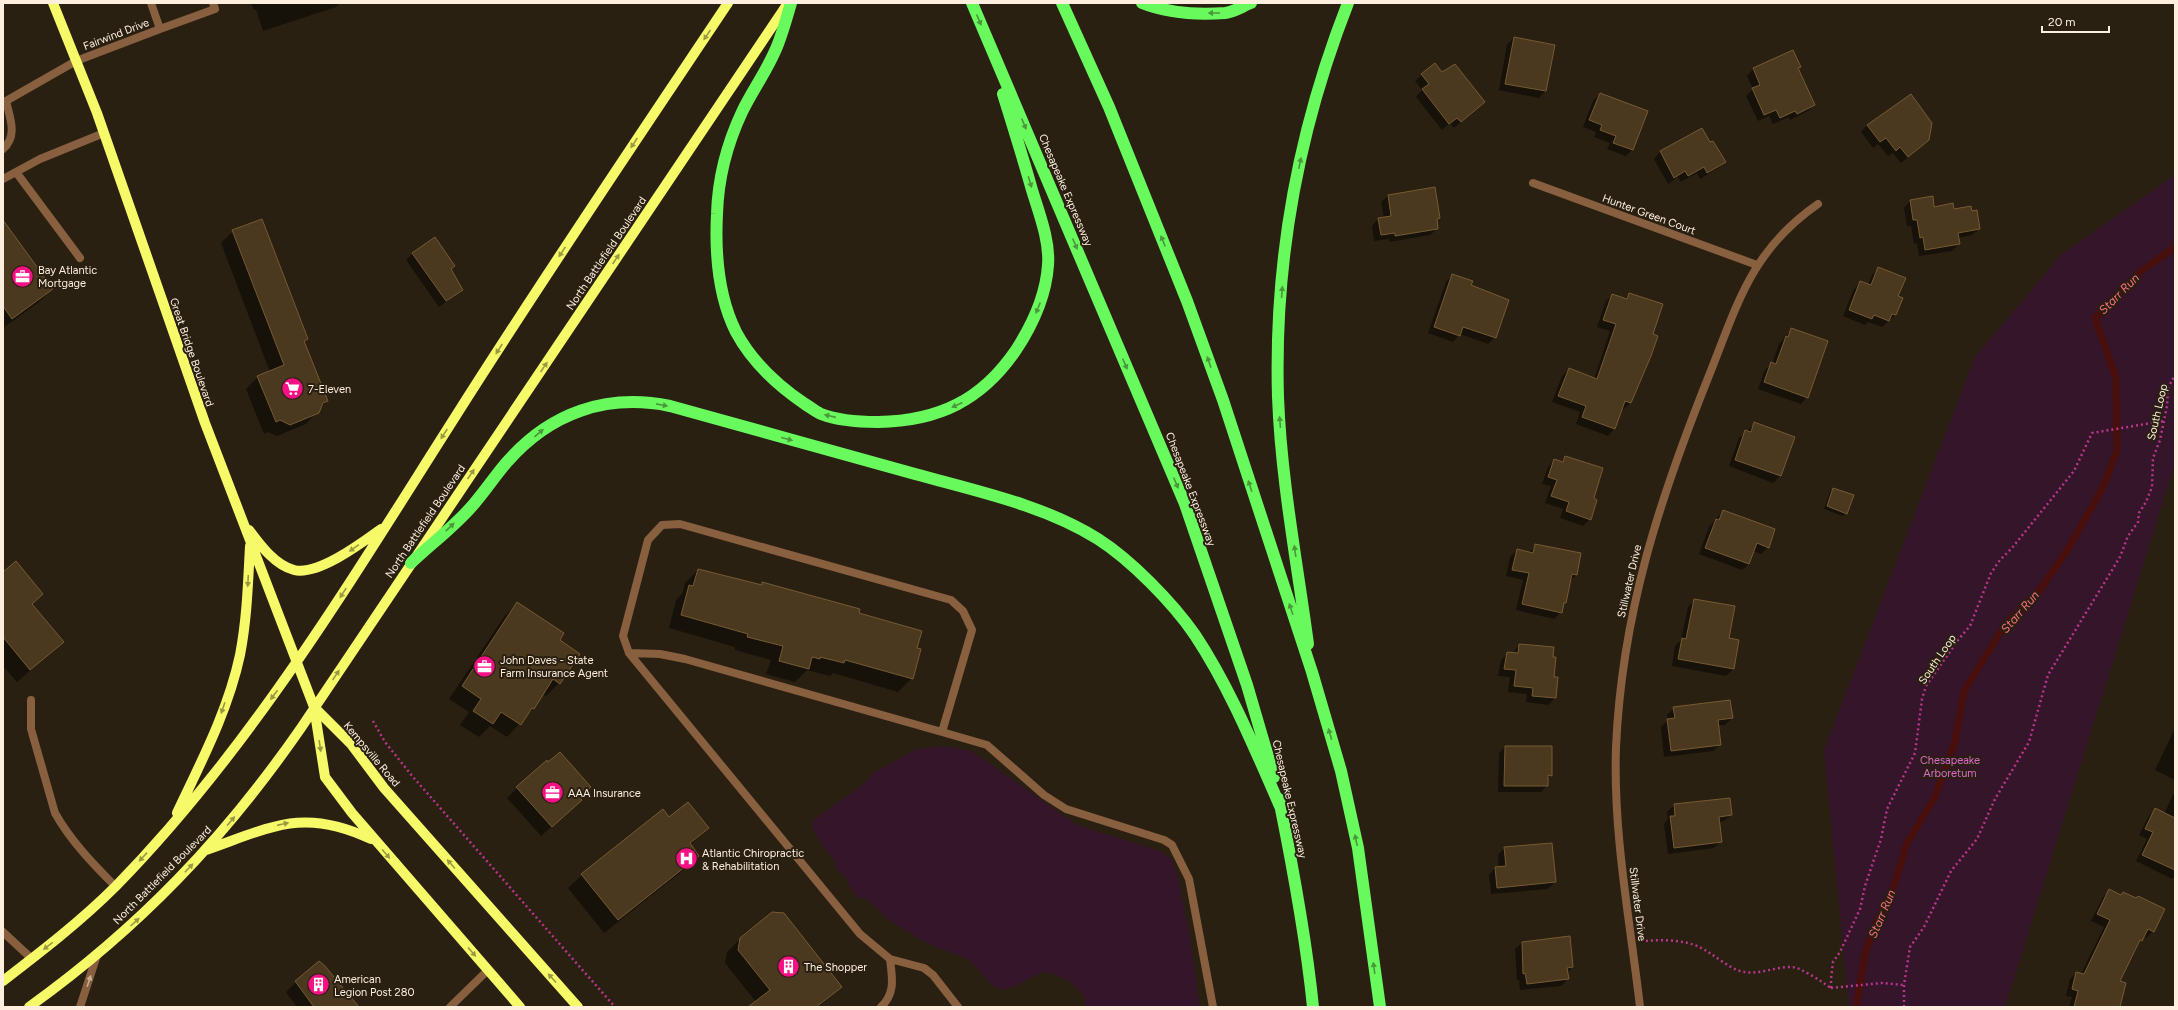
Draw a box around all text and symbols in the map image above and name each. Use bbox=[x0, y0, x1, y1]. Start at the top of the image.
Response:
scale bar bbox=[2042, 8, 2109, 34]
one-way arrow bbox=[1207, 10, 1220, 16]
one-way arrow bbox=[976, 14, 982, 26]
text: 20 m bbox=[2048, 15, 2076, 29]
street label: Fairwind Drive bbox=[81, 16, 151, 53]
one-way arrow bbox=[703, 30, 710, 41]
one-way arrow bbox=[1021, 119, 1027, 131]
street label: Chesapeake Expressway bbox=[1036, 132, 1095, 249]
one-way arrow bbox=[630, 138, 638, 149]
one-way arrow bbox=[1297, 157, 1303, 169]
one-way arrow bbox=[1027, 176, 1033, 188]
street label: Hunter Green Court bbox=[1600, 192, 1697, 237]
street label: North Battlefield Boulevard bbox=[564, 194, 649, 312]
one-way arrow bbox=[1160, 235, 1166, 246]
one-way arrow bbox=[1072, 238, 1078, 250]
one-way arrow bbox=[558, 247, 566, 257]
one-way arrow bbox=[612, 254, 620, 264]
office icon: Bay Atlantic Mortgage bbox=[10, 263, 36, 289]
place label: Bay Atlantic Mortgage bbox=[38, 264, 97, 290]
water label: Starr Run bbox=[2096, 271, 2142, 317]
one-way arrow bbox=[1278, 286, 1285, 298]
street label: Great Bridge Boulevard bbox=[167, 296, 216, 408]
one-way arrow bbox=[1035, 302, 1041, 314]
one-way arrow bbox=[495, 343, 502, 355]
one-way arrow bbox=[1206, 356, 1212, 368]
one-way arrow bbox=[1123, 358, 1129, 370]
one-way arrow bbox=[540, 361, 548, 372]
supermarket icon: 7-Eleven bbox=[280, 376, 306, 402]
street label: South Loop bbox=[2145, 382, 2170, 441]
place label: 7-Eleven bbox=[308, 383, 351, 396]
one-way arrow bbox=[656, 402, 668, 408]
one-way arrow bbox=[951, 402, 962, 408]
one-way arrow bbox=[824, 412, 836, 418]
one-way arrow bbox=[1277, 415, 1283, 428]
one-way arrow bbox=[534, 428, 544, 437]
one-way arrow bbox=[440, 429, 448, 439]
street label: Chesapeake Expressway bbox=[1163, 430, 1218, 548]
one-way arrow bbox=[781, 436, 793, 442]
street label: North Battlefield Boulevard bbox=[383, 462, 468, 580]
one-way arrow bbox=[467, 469, 475, 480]
one-way arrow bbox=[1174, 478, 1180, 490]
one-way arrow bbox=[1247, 479, 1253, 491]
one-way arrow bbox=[445, 522, 455, 532]
street label: Stillwater Drive bbox=[1615, 543, 1644, 619]
one-way arrow bbox=[349, 544, 360, 552]
one-way arrow bbox=[1292, 545, 1299, 557]
one-way arrow bbox=[245, 575, 251, 588]
one-way arrow bbox=[339, 588, 346, 599]
water label: Starr Run bbox=[1998, 588, 2042, 636]
one-way arrow bbox=[1288, 603, 1294, 615]
street label: South Loop bbox=[1916, 631, 1959, 687]
office icon: John Daves - State Farm Insurance Agent bbox=[471, 653, 497, 679]
place label: John Daves - State Farm Insurance Agent bbox=[500, 654, 608, 680]
one-way arrow bbox=[332, 670, 340, 680]
one-way arrow bbox=[269, 689, 278, 700]
one-way arrow bbox=[220, 702, 226, 714]
street label: Kempsville Road bbox=[341, 719, 403, 789]
one-way arrow bbox=[1327, 728, 1333, 740]
street label: Chesapeake Expressway bbox=[1270, 739, 1309, 860]
one-way arrow bbox=[317, 740, 323, 752]
park label: Chesapeake Arboretum bbox=[1920, 754, 1980, 780]
office icon: AAA Insurance bbox=[540, 780, 566, 806]
place label: AAA Insurance bbox=[568, 787, 641, 800]
one-way arrow bbox=[227, 815, 236, 826]
one-way arrow bbox=[277, 821, 289, 827]
street label: North Battlefield Boulevard bbox=[110, 823, 214, 927]
one-way arrow bbox=[1352, 834, 1358, 846]
hospital icon: Atlantic Chiropractic & Rehabilitation bbox=[674, 846, 700, 872]
place label: Atlantic Chiropractic & Rehabilitation bbox=[702, 847, 804, 873]
one-way arrow bbox=[382, 848, 391, 859]
one-way arrow bbox=[138, 852, 148, 862]
one-way arrow bbox=[447, 859, 456, 869]
one-way arrow bbox=[184, 863, 194, 873]
street label: Stillwater Drive bbox=[1627, 866, 1648, 942]
water label: Starr Run bbox=[1866, 887, 1899, 940]
one-way arrow bbox=[130, 917, 140, 927]
one-way arrow bbox=[43, 942, 54, 950]
one-way arrow bbox=[467, 946, 476, 957]
building icon: The Shopper bbox=[776, 954, 802, 980]
place label: The Shopper bbox=[804, 961, 867, 974]
one-way arrow bbox=[1371, 962, 1377, 974]
building icon: American Legion Post 280 bbox=[306, 972, 332, 998]
place label: American Legion Post 280 bbox=[334, 973, 415, 999]
one-way arrow bbox=[548, 973, 557, 982]
one-way arrow bbox=[86, 975, 92, 987]

